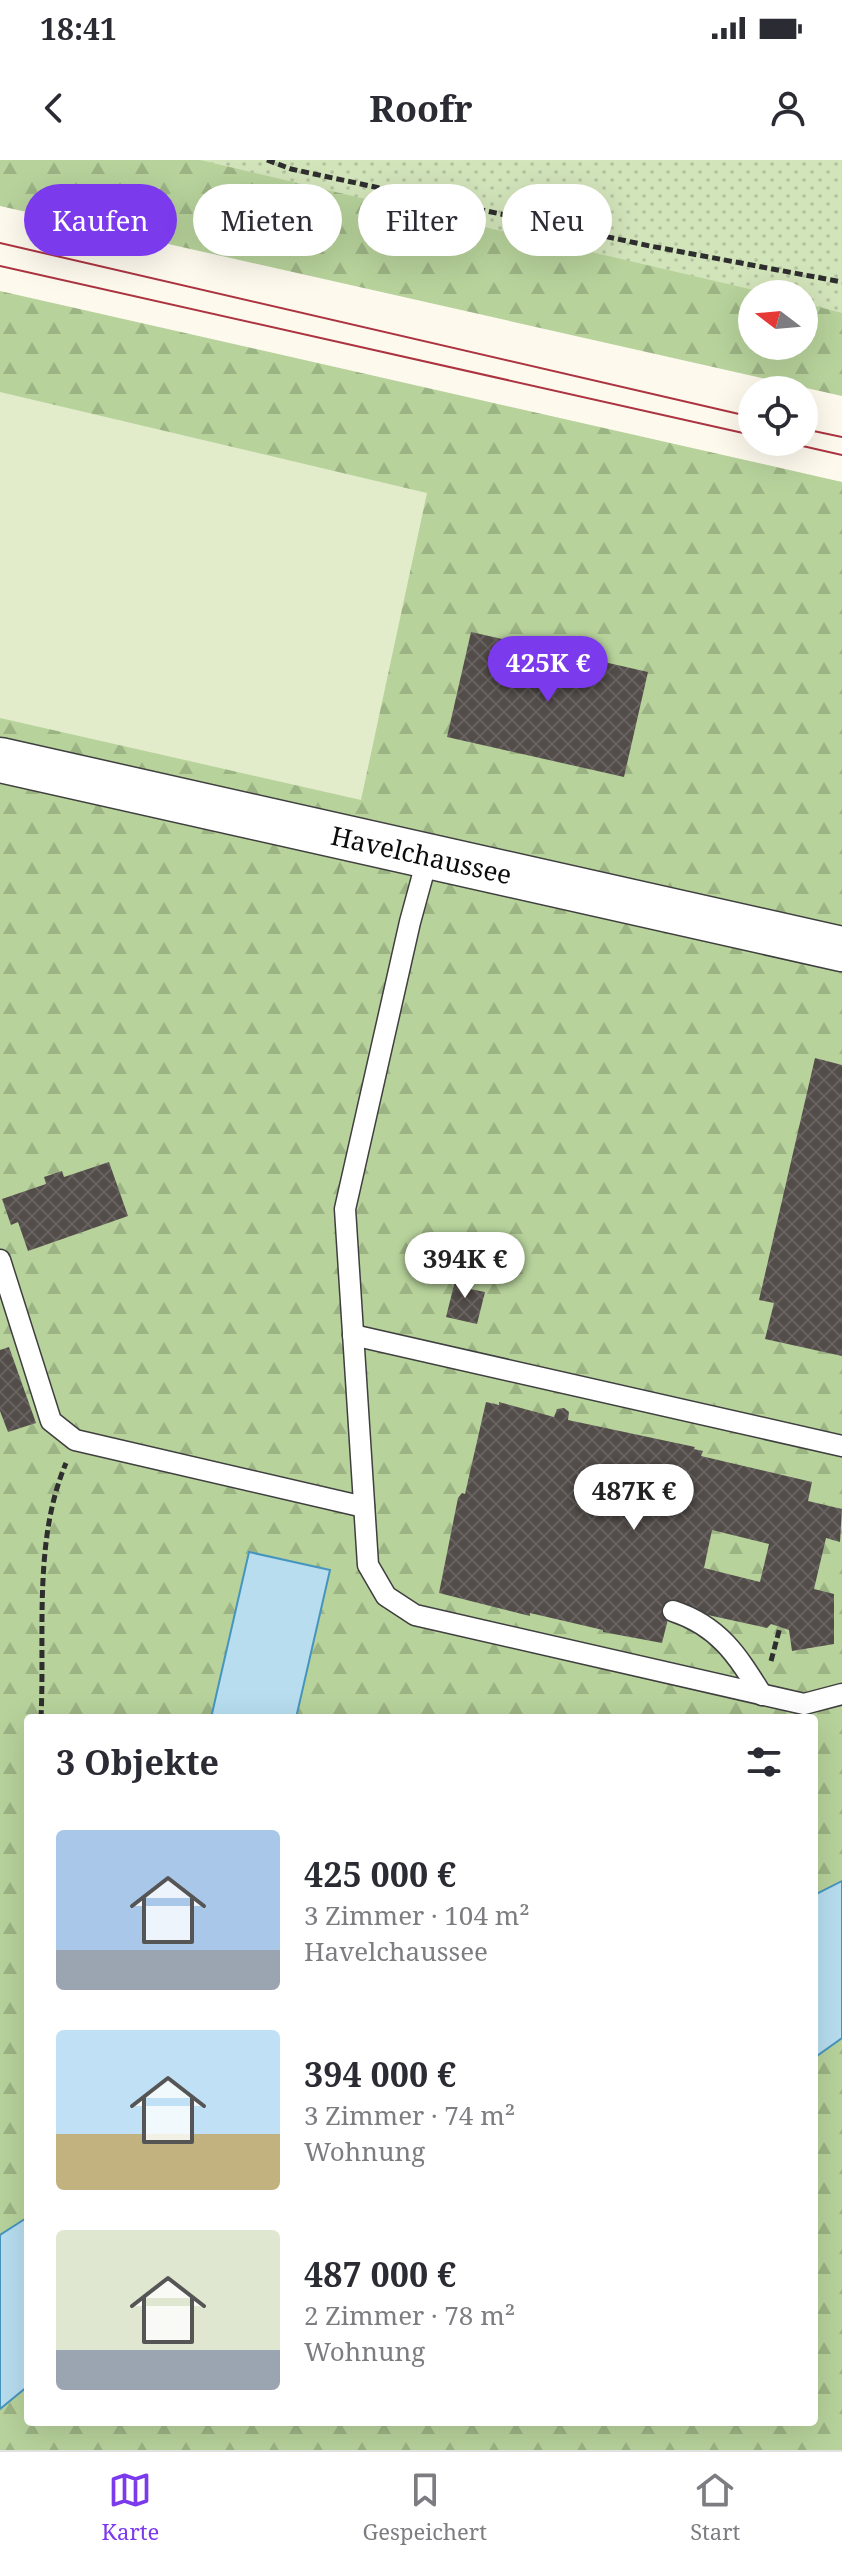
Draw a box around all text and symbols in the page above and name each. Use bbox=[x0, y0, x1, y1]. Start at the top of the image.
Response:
text: 18:41 bbox=[40, 8, 117, 49]
text: Roofr bbox=[369, 84, 473, 133]
icon: back bbox=[32, 86, 76, 130]
icon: person bbox=[766, 86, 810, 130]
chip: Kaufen bbox=[24, 184, 177, 256]
chip: Mieten bbox=[193, 184, 342, 256]
chip: Filter bbox=[358, 184, 486, 256]
chip: Neu bbox=[502, 184, 612, 256]
north arrow bbox=[738, 280, 818, 360]
map controls bbox=[738, 280, 818, 456]
button: locate bbox=[738, 376, 818, 456]
pin: 425K € bbox=[483, 636, 613, 704]
text: 425K € bbox=[506, 644, 590, 680]
street label: Havelchaussee bbox=[328, 817, 515, 892]
pin: 394K € bbox=[400, 1232, 530, 1300]
text: 394K € bbox=[423, 1240, 507, 1276]
pin: 487K € bbox=[569, 1464, 699, 1532]
text: 487K € bbox=[592, 1472, 676, 1508]
text: 3 Objekte bbox=[56, 1739, 219, 1785]
icon: filters bbox=[742, 1740, 786, 1784]
text: 425 000 € bbox=[304, 1851, 456, 1897]
icon: home bbox=[120, 1862, 216, 1958]
text: 3 Zimmer · 104 m² bbox=[304, 1897, 530, 1933]
text: Havelchaussee bbox=[304, 1933, 488, 1969]
text: 394 000 € bbox=[304, 2051, 456, 2097]
icon: home bbox=[120, 2062, 216, 2158]
text: 3 Zimmer · 74 m² bbox=[304, 2097, 515, 2133]
text: Wohnung bbox=[304, 2133, 425, 2169]
text: 487 000 € bbox=[304, 2251, 456, 2297]
icon: home bbox=[120, 2262, 216, 2358]
text: 2 Zimmer · 78 m² bbox=[304, 2297, 515, 2333]
text: Wohnung bbox=[304, 2333, 425, 2369]
tab: Karte bbox=[102, 2468, 159, 2546]
tab: Gespeichert bbox=[363, 2468, 487, 2546]
tab: Start bbox=[690, 2468, 740, 2546]

